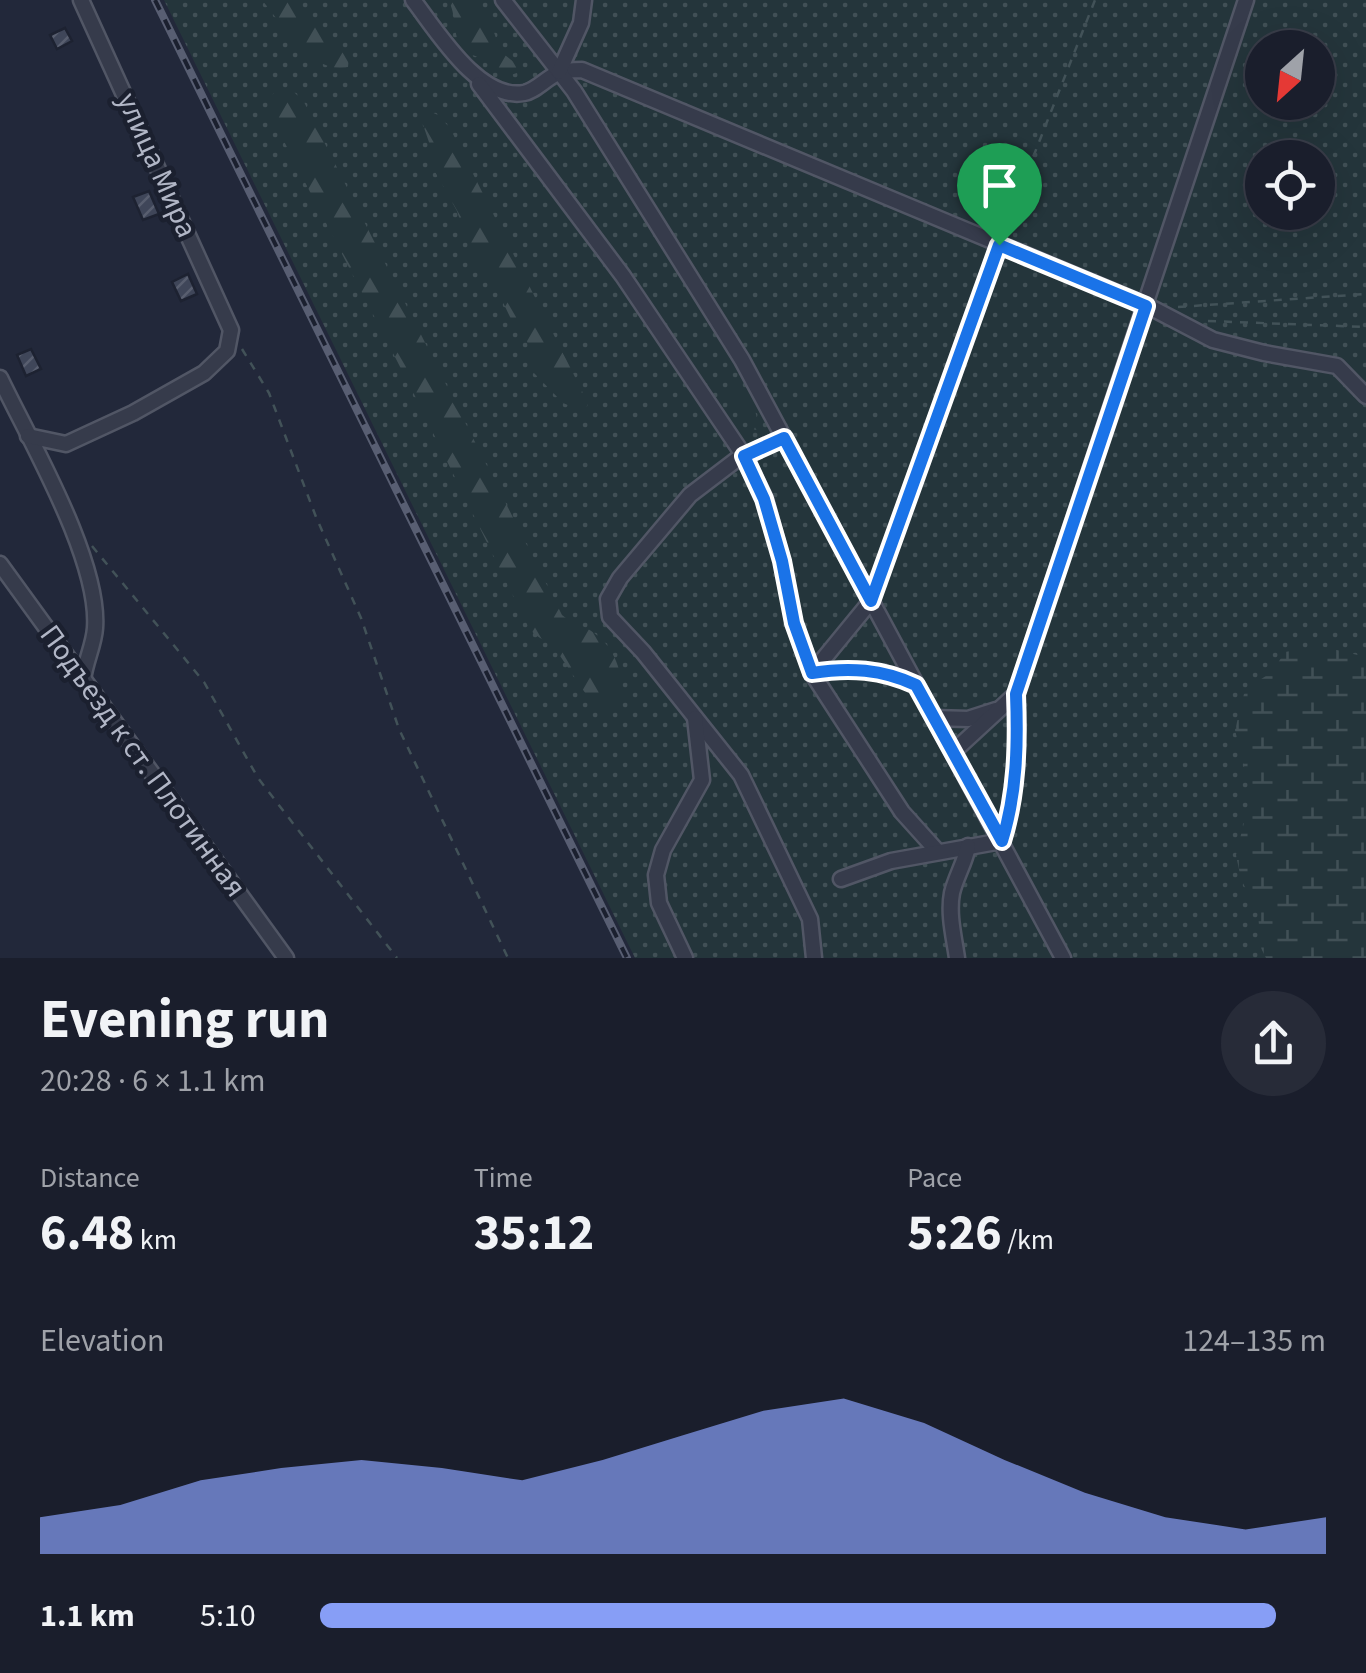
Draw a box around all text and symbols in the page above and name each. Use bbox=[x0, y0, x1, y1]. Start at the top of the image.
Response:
north arrow bbox=[1245, 30, 1335, 120]
map controls bbox=[1245, 30, 1335, 230]
street label: улица Мира bbox=[106, 86, 208, 244]
button: locate bbox=[1245, 140, 1335, 230]
pin bbox=[957, 143, 1042, 246]
icon: arrive bbox=[972, 158, 1027, 213]
street label: Подъезд к ст. Плотинная bbox=[29, 616, 257, 906]
text: Evening run bbox=[40, 981, 329, 1059]
button: share bbox=[1221, 991, 1326, 1096]
text: 20:28 · 6 × 1.1 km bbox=[40, 1058, 266, 1104]
text: Distance bbox=[40, 1158, 140, 1198]
text: Time bbox=[474, 1158, 533, 1198]
text: Pace bbox=[907, 1158, 962, 1198]
text: 6.48 bbox=[40, 1198, 134, 1269]
text: 35:12 bbox=[474, 1198, 594, 1269]
text: 5:26 bbox=[907, 1198, 1002, 1269]
text: km bbox=[134, 1220, 177, 1260]
text: /km bbox=[1002, 1220, 1054, 1260]
text: Elevation bbox=[40, 1318, 165, 1364]
text: 124–135 m bbox=[1182, 1318, 1326, 1364]
text: 1.1 km bbox=[40, 1593, 135, 1639]
text: 5:10 bbox=[200, 1593, 256, 1639]

